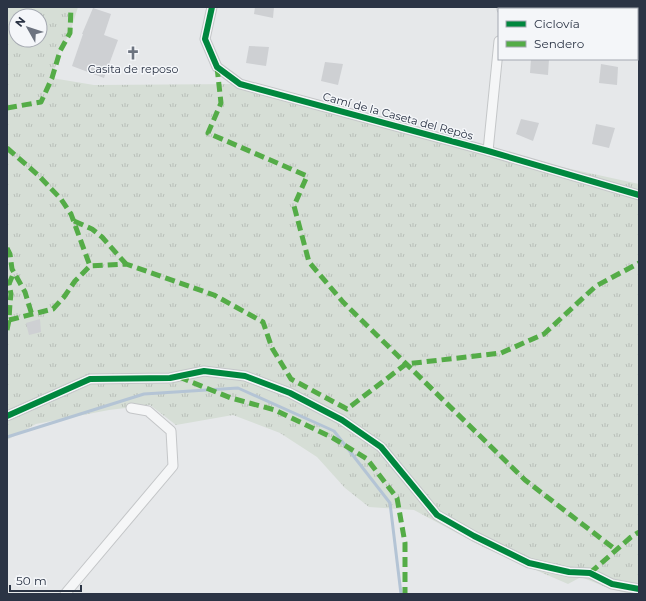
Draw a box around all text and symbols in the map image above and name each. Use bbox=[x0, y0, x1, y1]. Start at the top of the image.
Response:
north arrow bbox=[8, 8, 48, 48]
legend bbox=[498, 8, 638, 60]
text: N bbox=[12, 14, 28, 30]
text: Ciclovía bbox=[534, 16, 580, 31]
text: Sendero bbox=[534, 36, 584, 51]
church icon: Casita de reposo bbox=[125, 45, 141, 61]
place label: Casita de reposo bbox=[88, 62, 178, 76]
street label: Camí de la Caseta del Repòs bbox=[321, 89, 475, 143]
scale bar bbox=[10, 567, 81, 593]
text: 50 m bbox=[16, 573, 47, 588]

